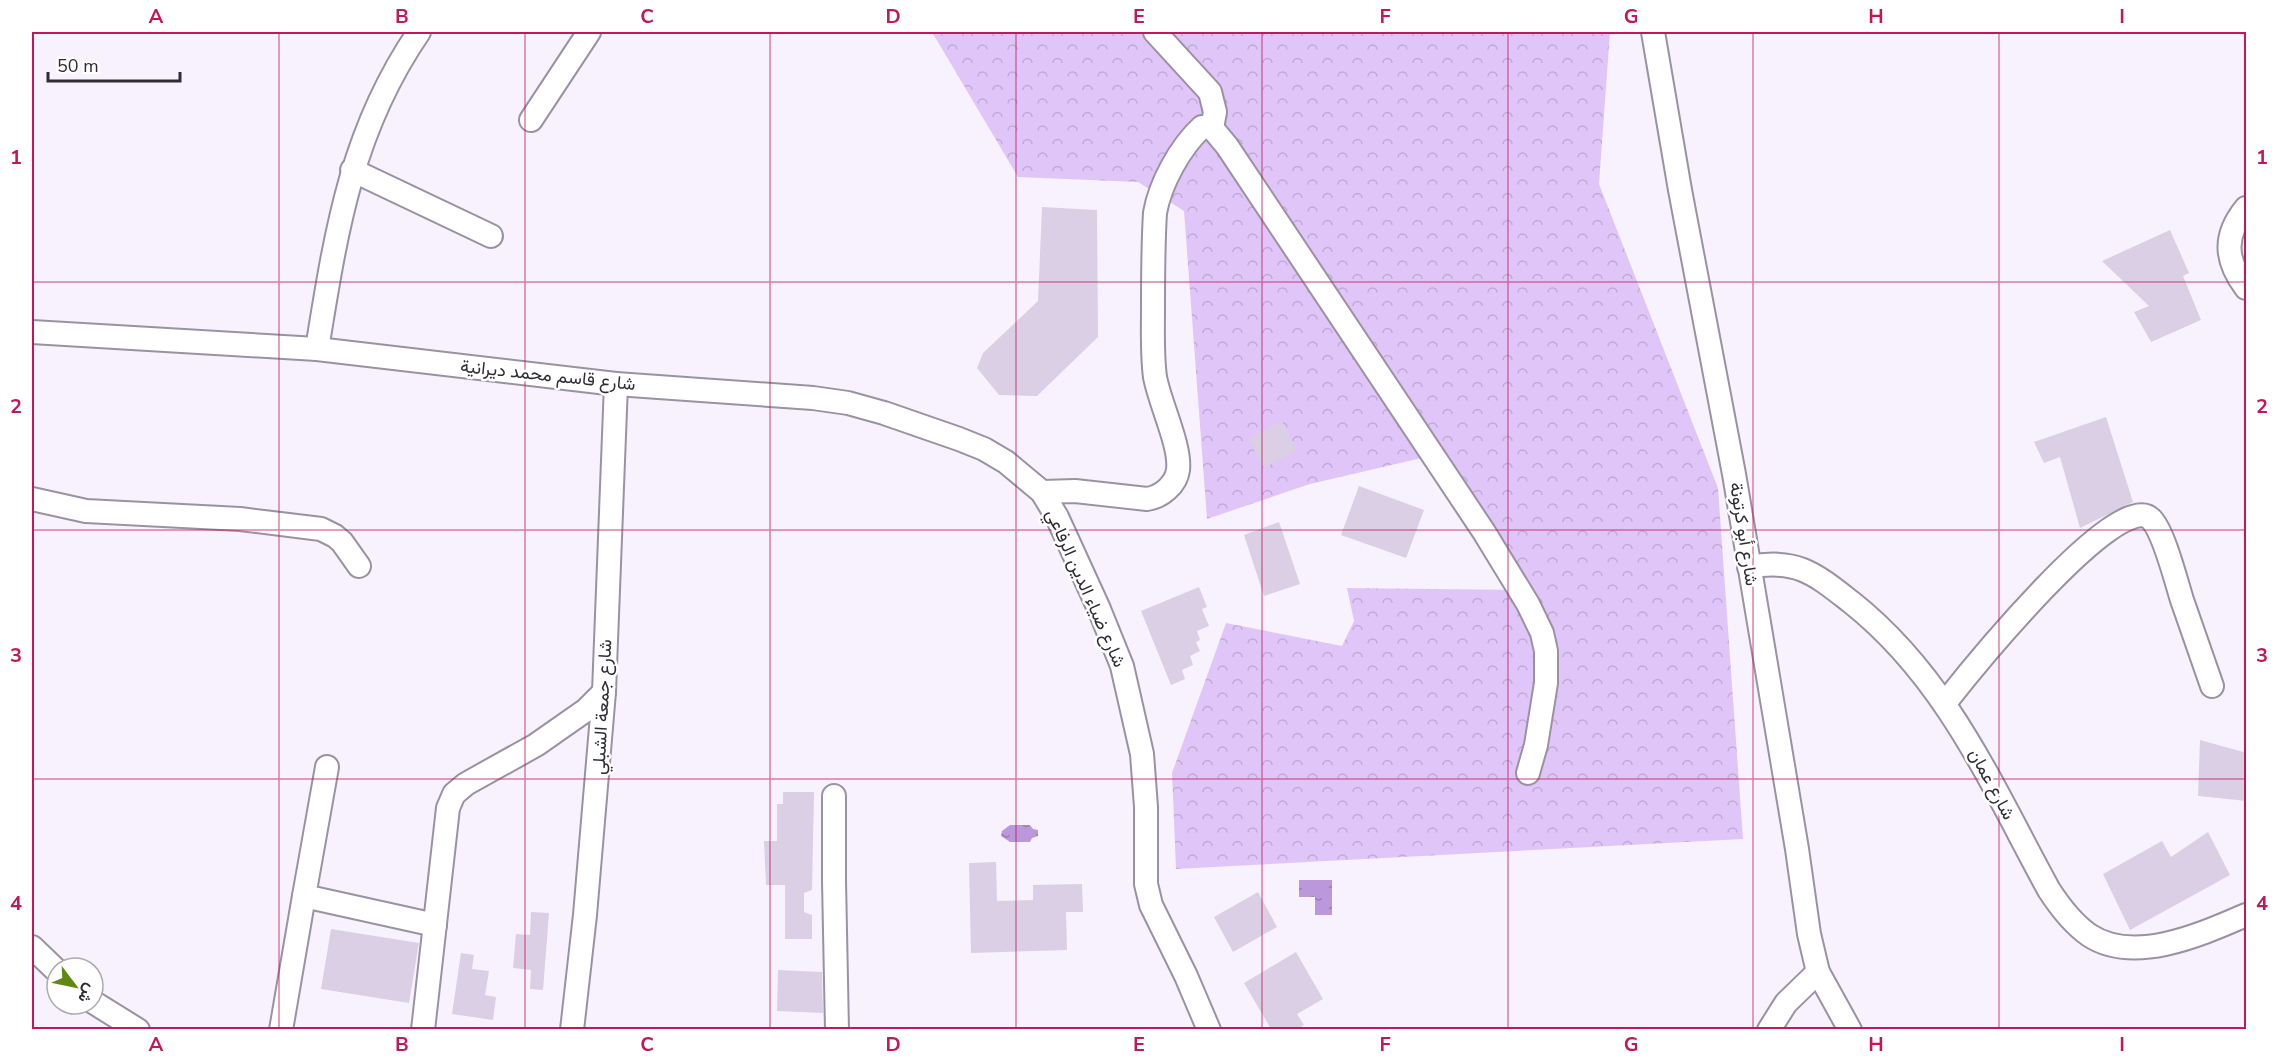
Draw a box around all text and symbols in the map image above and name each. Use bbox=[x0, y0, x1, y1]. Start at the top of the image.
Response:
text: A bbox=[149, 3, 164, 30]
text: B bbox=[395, 3, 409, 30]
text: C bbox=[640, 3, 654, 30]
text: D bbox=[885, 3, 901, 30]
text: E bbox=[1133, 3, 1145, 30]
text: F bbox=[1379, 3, 1391, 30]
text: G bbox=[1624, 3, 1638, 30]
text: H bbox=[1868, 3, 1884, 30]
text: I bbox=[2119, 3, 2125, 30]
scale bar bbox=[48, 45, 180, 83]
text: 50 m bbox=[57, 54, 99, 78]
text: 1 bbox=[10, 144, 22, 171]
text: 1 bbox=[2256, 144, 2268, 171]
street label: شارع قاسم محمد ديرانية bbox=[459, 354, 637, 396]
text: 2 bbox=[10, 393, 22, 420]
text: 2 bbox=[2256, 393, 2268, 420]
street label: شارع أبو كرتونة bbox=[1724, 480, 1764, 588]
street label: شارع ضياء الدين الرفاعي bbox=[1038, 505, 1132, 672]
street label: شارع جمعة الشبلي bbox=[586, 639, 621, 776]
text: 3 bbox=[10, 642, 22, 669]
text: 3 bbox=[2256, 642, 2268, 669]
street label: شارع عمان bbox=[1963, 744, 2021, 824]
text: 4 bbox=[10, 890, 22, 917]
text: 4 bbox=[2256, 890, 2268, 917]
north arrow bbox=[45, 956, 105, 1016]
text: ش bbox=[72, 979, 101, 1007]
text: A bbox=[149, 1031, 164, 1058]
text: B bbox=[395, 1031, 409, 1058]
text: C bbox=[640, 1031, 654, 1058]
text: D bbox=[885, 1031, 901, 1058]
text: E bbox=[1133, 1031, 1145, 1058]
text: F bbox=[1379, 1031, 1391, 1058]
text: G bbox=[1624, 1031, 1638, 1058]
text: H bbox=[1868, 1031, 1884, 1058]
text: I bbox=[2119, 1031, 2125, 1058]

